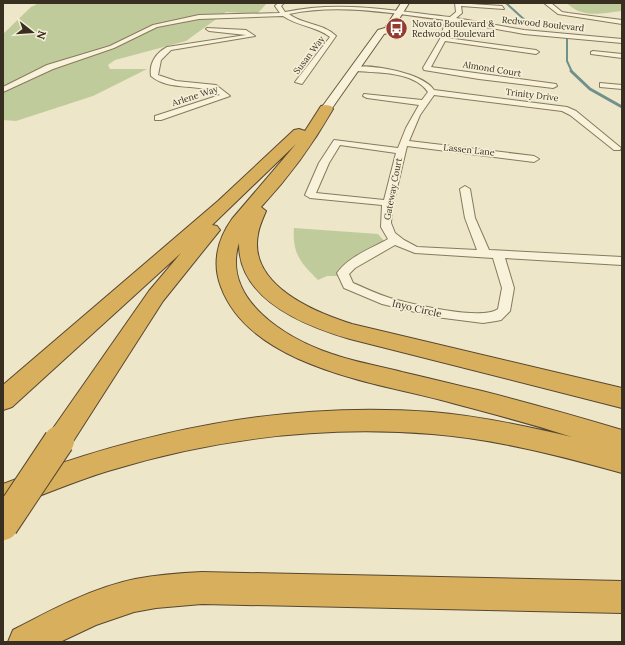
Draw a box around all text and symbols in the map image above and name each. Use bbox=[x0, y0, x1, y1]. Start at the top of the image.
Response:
north arrow bbox=[12, 12, 52, 52]
street label: Redwood Boulevard bbox=[501, 14, 585, 33]
bus stop icon: Novato Boulevard & Redwood Boulevard bbox=[383, 16, 409, 42]
place label: Novato Boulevard & Redwood Boulevard bbox=[412, 18, 496, 39]
text: N bbox=[33, 29, 50, 42]
street label: Susan Way bbox=[291, 33, 327, 76]
street label: Almond Court bbox=[461, 58, 523, 79]
street label: Arlene Way bbox=[170, 83, 219, 108]
street label: Trinity Drive bbox=[505, 86, 559, 103]
street label: Lassen Lane bbox=[443, 141, 495, 158]
street label: Gateway Court bbox=[381, 156, 404, 221]
street label: Inyo Circle bbox=[391, 296, 443, 321]

